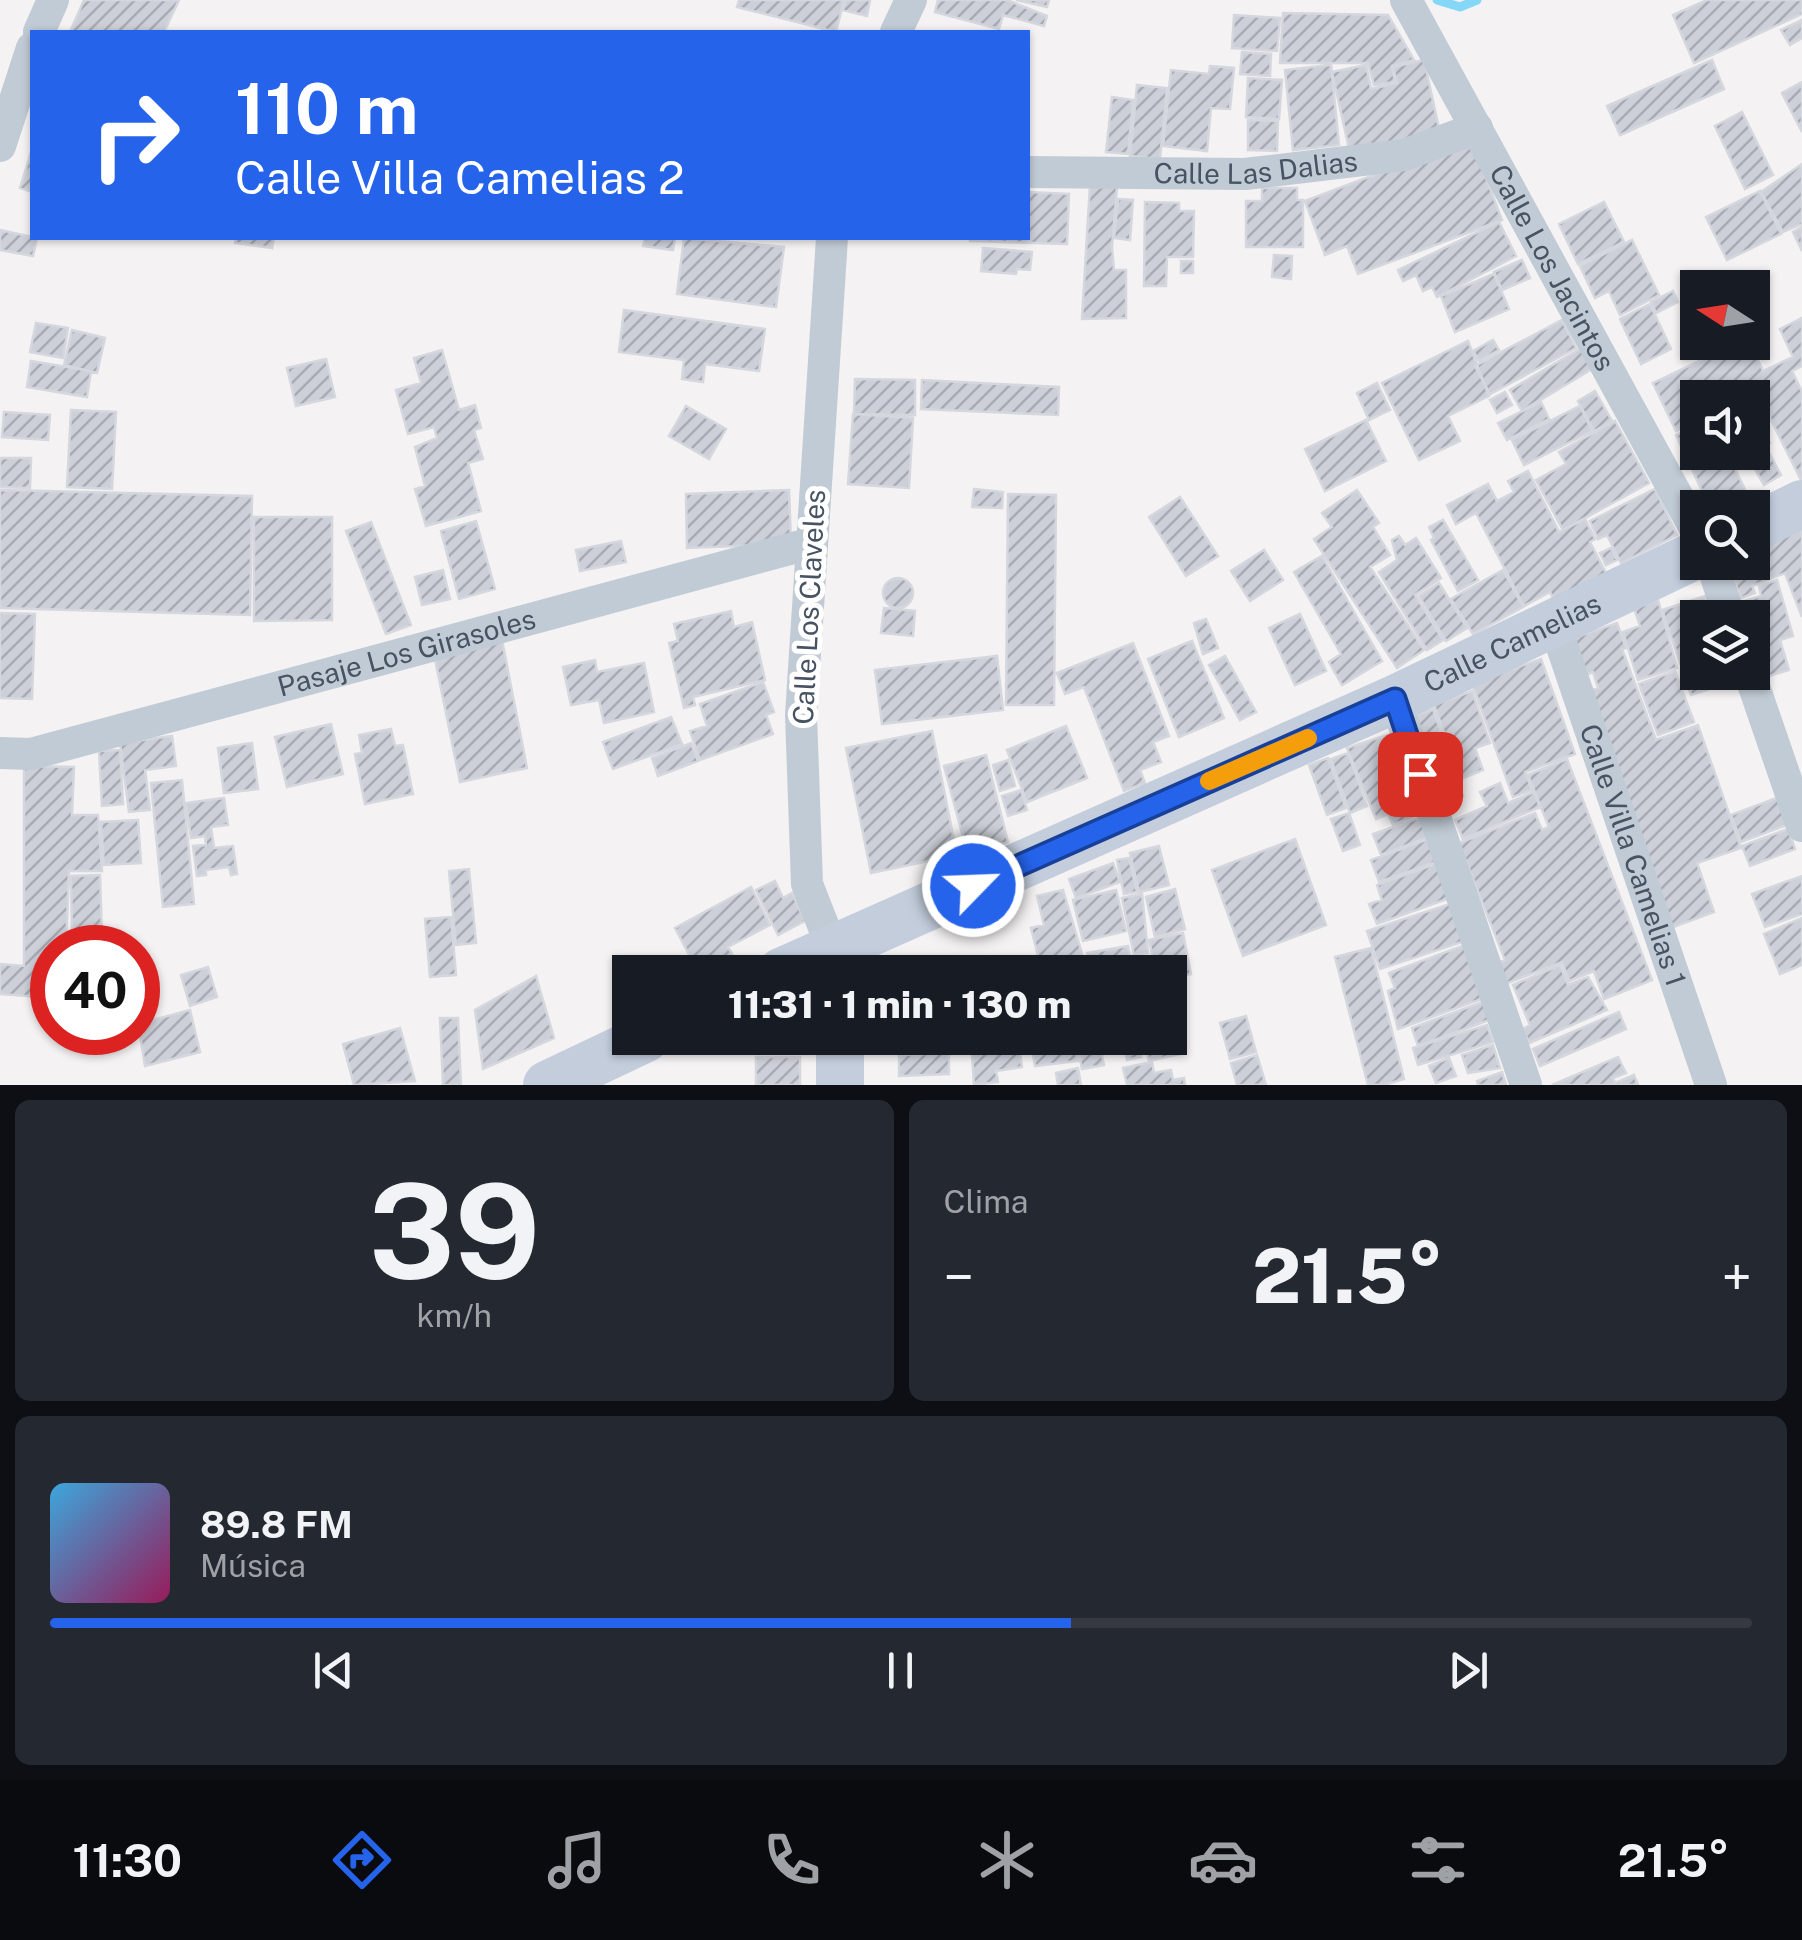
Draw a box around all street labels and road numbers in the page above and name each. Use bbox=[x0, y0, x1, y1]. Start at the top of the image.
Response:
street label: Calle Las Dalias bbox=[1154, 144, 1359, 190]
street label: Calle Los Jacintos bbox=[1483, 159, 1622, 376]
street label: Calle Los Claveles bbox=[786, 489, 831, 725]
street label: Calle Camelias bbox=[1418, 586, 1606, 699]
street label: Pasaje Los Girasoles bbox=[274, 601, 539, 703]
street label: Calle Villa Camelias 1 bbox=[1573, 719, 1693, 990]

